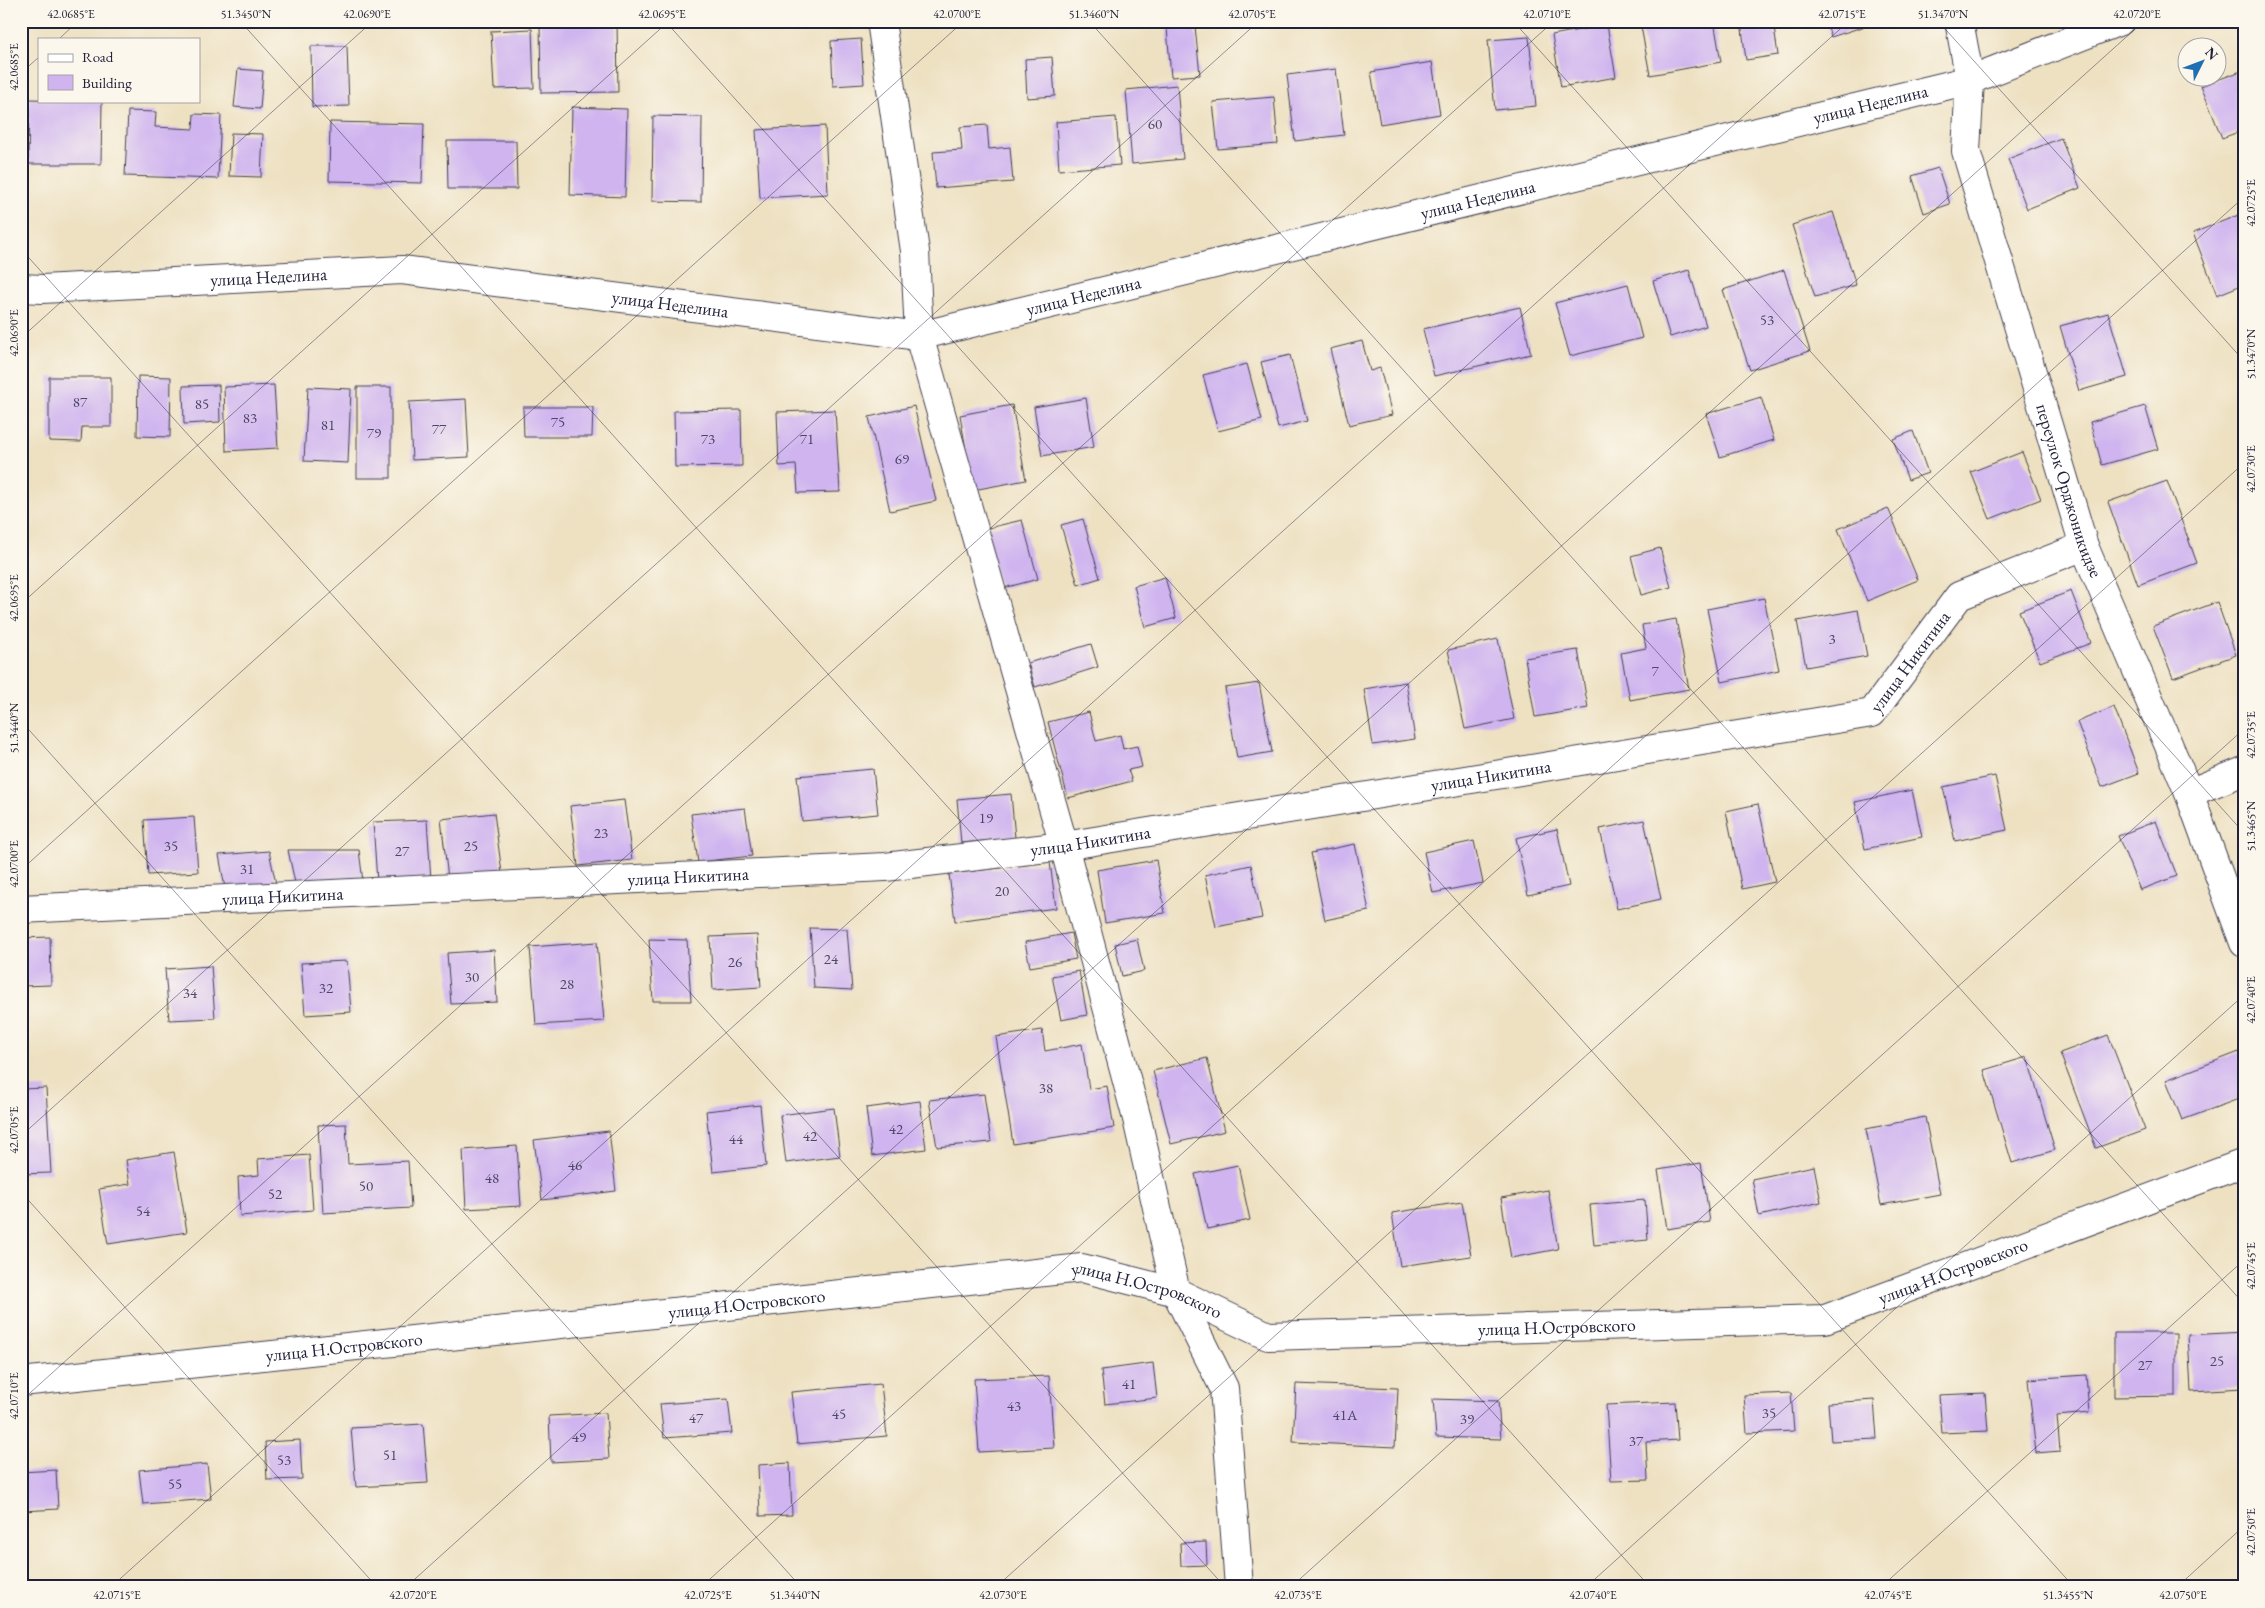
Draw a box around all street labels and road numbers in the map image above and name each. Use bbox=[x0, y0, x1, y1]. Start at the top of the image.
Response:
street label: улица Неделина bbox=[1811, 79, 1931, 129]
street label: улица Неделина bbox=[1418, 174, 1538, 224]
street label: улица Неделина bbox=[209, 262, 329, 291]
street label: улица Неделина bbox=[1024, 270, 1144, 321]
street label: улица Неделина bbox=[611, 285, 731, 323]
street label: переулок Орджоникидзе bbox=[2031, 401, 2108, 581]
street label: улица Никитина bbox=[1864, 605, 1956, 717]
street label: улица Никитина bbox=[1429, 754, 1553, 796]
street label: улица Никитина bbox=[1029, 820, 1153, 861]
street label: улица Никитина bbox=[627, 862, 750, 891]
street label: улица Никитина bbox=[221, 881, 345, 910]
street label: улица Н.Островского bbox=[1875, 1233, 2031, 1309]
street label: улица Н.Островского bbox=[1070, 1255, 1226, 1323]
street label: улица Н.Островского bbox=[667, 1284, 827, 1323]
street label: улица Н.Островского bbox=[1478, 1313, 1636, 1341]
street label: улица Н.Островского bbox=[264, 1327, 424, 1367]

